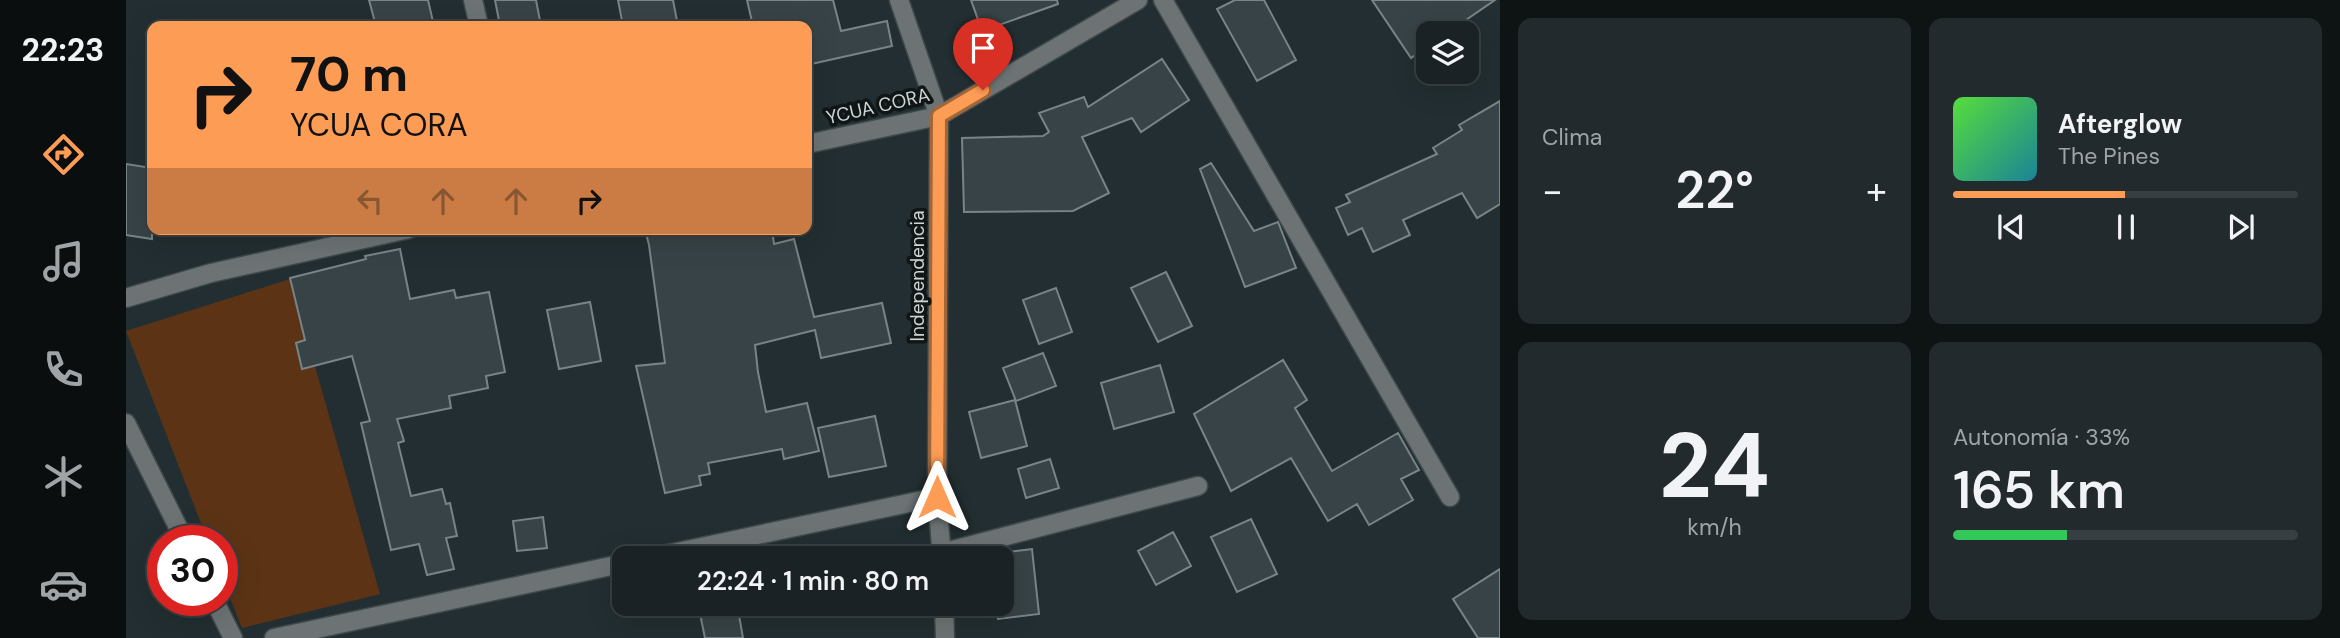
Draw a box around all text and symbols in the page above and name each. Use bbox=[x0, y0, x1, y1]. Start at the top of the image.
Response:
pin bbox=[953, 18, 1013, 90]
map controls bbox=[1416, 21, 1479, 84]
button: layers bbox=[1416, 21, 1479, 84]
text: 22:23 bbox=[22, 29, 104, 71]
icon: arrive bbox=[964, 29, 1002, 67]
text: 70 m bbox=[290, 42, 408, 106]
icon: right bbox=[175, 49, 266, 140]
street label: YCUA CORA bbox=[824, 82, 933, 130]
text: YCUA CORA bbox=[290, 104, 468, 146]
text: Afterglow bbox=[2058, 107, 2182, 141]
text: Clima bbox=[1542, 122, 1602, 152]
icon: directions bbox=[39, 130, 88, 179]
text: The Pines bbox=[2058, 141, 2160, 171]
text: 22° bbox=[1675, 156, 1754, 224]
text: − bbox=[1542, 166, 1563, 216]
text: + bbox=[1866, 166, 1887, 216]
icon: left bbox=[351, 182, 389, 220]
icon: ahead bbox=[424, 182, 462, 220]
icon: ahead bbox=[497, 182, 535, 220]
icon: right bbox=[570, 182, 608, 220]
icon: previous bbox=[1992, 208, 2030, 246]
icon: pause bbox=[2107, 208, 2145, 246]
icon: next bbox=[2222, 208, 2260, 246]
street label: Independencia bbox=[905, 210, 930, 342]
icon: music bbox=[39, 237, 88, 286]
icon: phone bbox=[39, 345, 88, 394]
text: 24 bbox=[1659, 407, 1770, 525]
text: Autonomía · 33% bbox=[1953, 422, 2130, 452]
icon: climate bbox=[39, 452, 88, 501]
text: 165 km bbox=[1953, 456, 2125, 524]
position arrow bbox=[900, 460, 974, 534]
text: km/h bbox=[1687, 512, 1742, 542]
speed limit sign: 30 bbox=[147, 525, 238, 616]
icon: car bbox=[39, 560, 88, 609]
text: 22:24 · 1 min · 80 m bbox=[697, 564, 929, 598]

